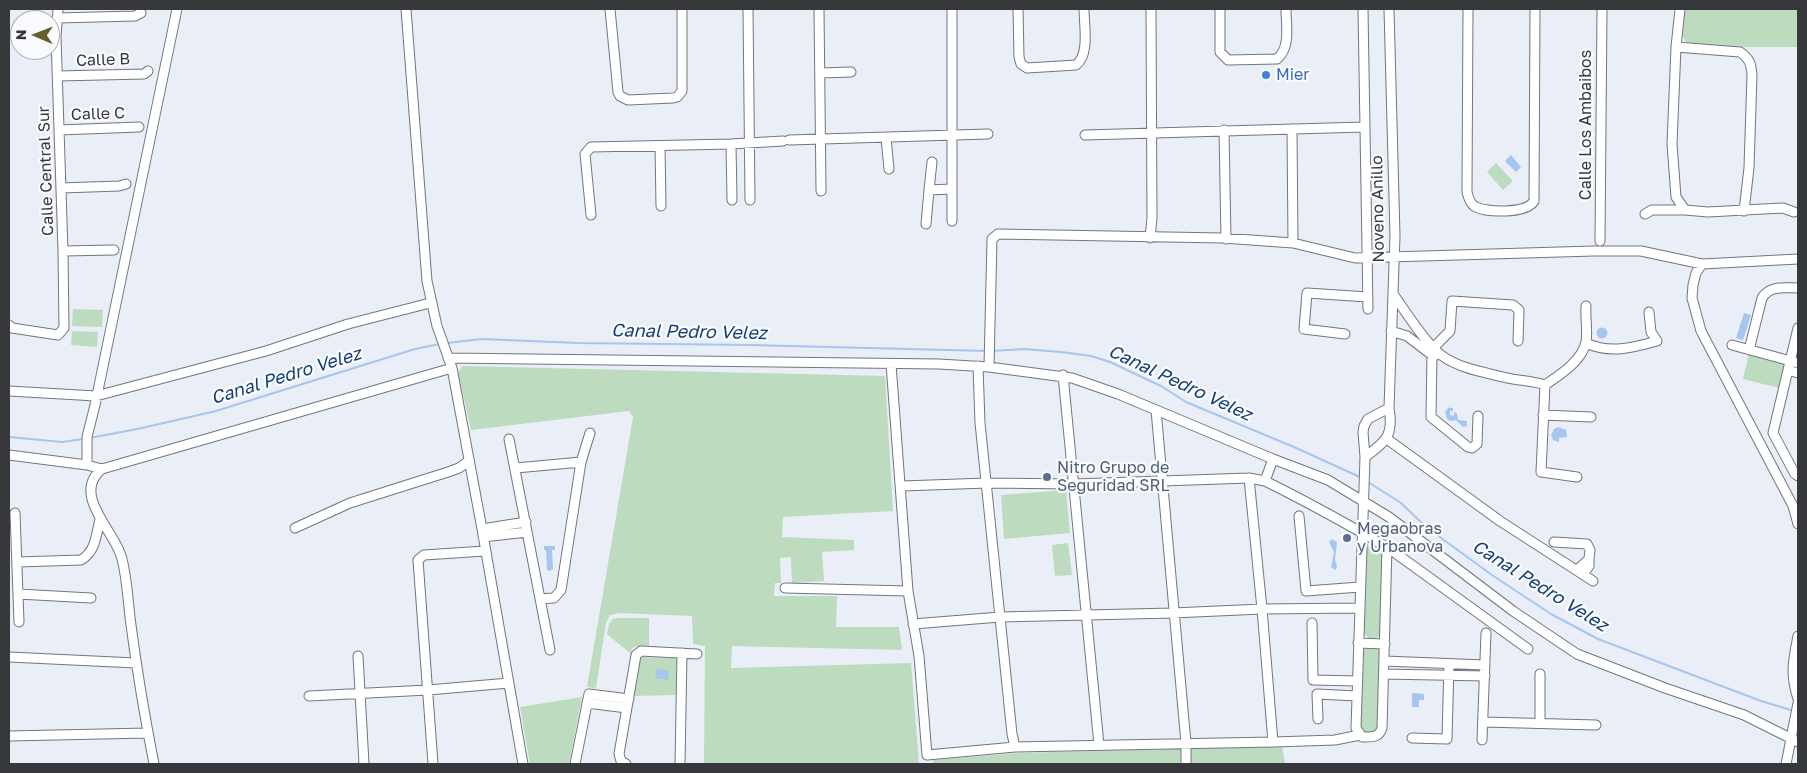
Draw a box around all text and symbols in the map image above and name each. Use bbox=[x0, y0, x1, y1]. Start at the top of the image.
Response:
north arrow bbox=[10, 10, 60, 60]
text: N bbox=[12, 29, 29, 40]
street label: Calle B bbox=[76, 49, 130, 71]
street label: Calle Los Ambaibos bbox=[1576, 50, 1596, 200]
place label: Mier bbox=[1276, 65, 1310, 85]
marker: Mier bbox=[1260, 69, 1272, 81]
street label: Calle C bbox=[71, 103, 125, 125]
street label: Calle Central Sur bbox=[34, 106, 58, 236]
street label: Noveno Anillo bbox=[1367, 155, 1389, 263]
water label: Canal Pedro Velez bbox=[611, 320, 767, 344]
water label: Canal Pedro Velez bbox=[1105, 340, 1255, 426]
water label: Canal Pedro Velez bbox=[208, 343, 364, 409]
place label: Nitro Grupo de Seguridad SRL bbox=[1057, 458, 1170, 496]
marker: Nitro Grupo de Seguridad SRL bbox=[1041, 471, 1053, 483]
place label: Megaobras y Urbanova bbox=[1357, 519, 1443, 557]
marker: Megaobras y Urbanova bbox=[1341, 532, 1353, 544]
water label: Canal Pedro Velez bbox=[1468, 536, 1612, 636]

